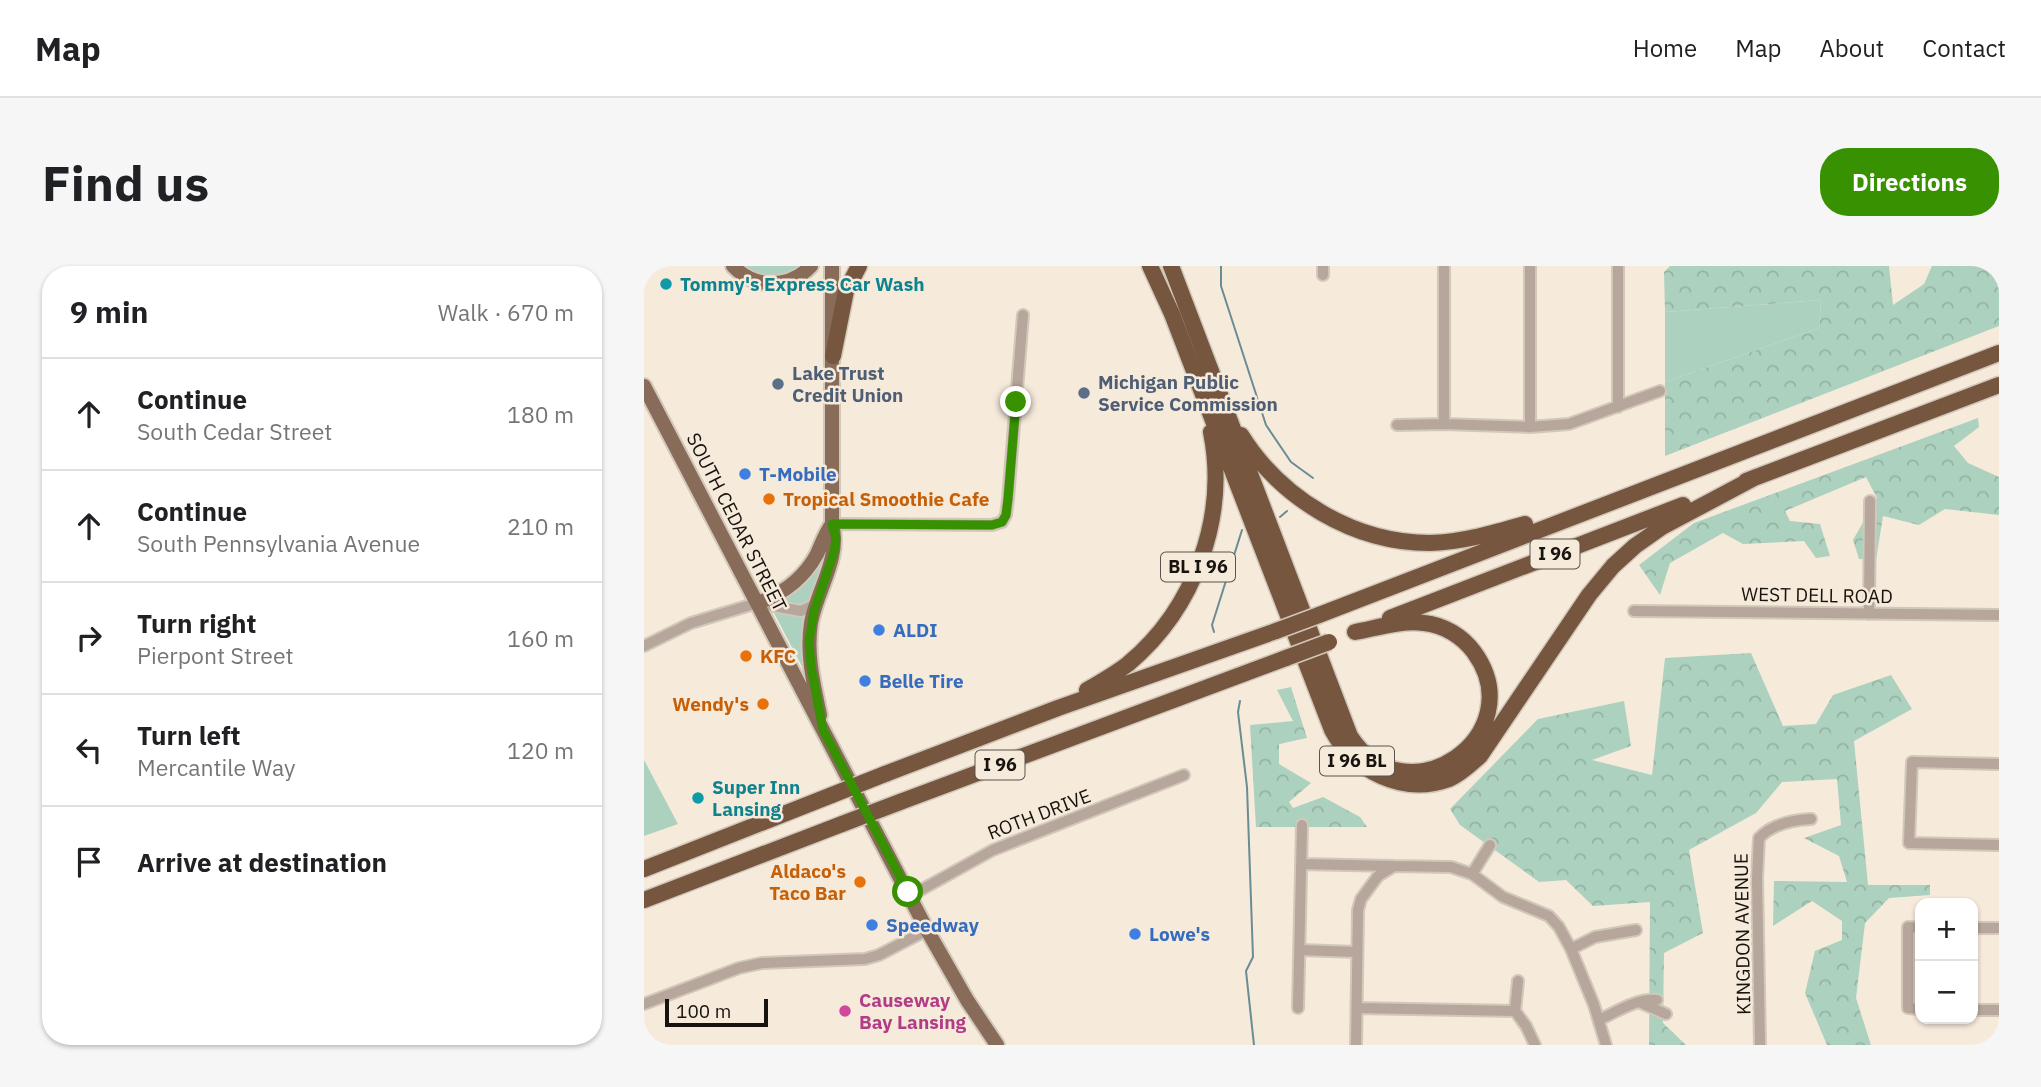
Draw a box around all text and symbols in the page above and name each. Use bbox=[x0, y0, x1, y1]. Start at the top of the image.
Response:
text: Map bbox=[35, 27, 101, 70]
text: Home bbox=[1633, 32, 1697, 64]
text: Map bbox=[1735, 32, 1781, 64]
text: About bbox=[1819, 32, 1884, 64]
text: Contact bbox=[1922, 32, 2006, 64]
button: Directions bbox=[1820, 148, 1999, 216]
text: Find us bbox=[42, 151, 209, 214]
place label: Tommy's Express Car Wash bbox=[680, 272, 925, 296]
marker: Tommy's Express Car Wash bbox=[658, 276, 674, 292]
text: 9 min bbox=[70, 292, 148, 331]
text: Walk · 670 m bbox=[438, 297, 574, 327]
place label: Lake Trust Credit Union bbox=[792, 361, 903, 407]
place label: Michigan Public Service Commission bbox=[1098, 370, 1278, 416]
marker: Lake Trust Credit Union bbox=[770, 376, 786, 392]
text: Continue bbox=[137, 382, 247, 416]
marker: Michigan Public Service Commission bbox=[1076, 385, 1092, 401]
route end bbox=[1000, 386, 1031, 417]
icon: ahead bbox=[70, 395, 108, 433]
text: 180 m bbox=[507, 399, 574, 429]
text: South Cedar Street bbox=[137, 416, 332, 446]
street label: SOUTH CEDAR STREET bbox=[682, 429, 793, 615]
place label: T-Mobile bbox=[759, 462, 837, 486]
marker: T-Mobile bbox=[737, 466, 753, 482]
place label: Tropical Smoothie Cafe bbox=[783, 487, 989, 511]
marker: Tropical Smoothie Cafe bbox=[761, 491, 777, 507]
text: Continue bbox=[137, 494, 247, 528]
icon: ahead bbox=[70, 507, 108, 545]
text: 210 m bbox=[507, 511, 574, 541]
text: South Pennsylvania Avenue bbox=[137, 528, 420, 558]
road number: I 96 bbox=[1530, 540, 1580, 568]
road number: BL I 96 bbox=[1161, 552, 1235, 582]
street label: WEST DELL ROAD bbox=[1741, 582, 1893, 608]
text: Turn right bbox=[137, 606, 256, 640]
place label: ALDI bbox=[893, 618, 938, 642]
icon: right bbox=[70, 619, 108, 657]
marker: ALDI bbox=[871, 622, 887, 638]
text: 160 m bbox=[507, 623, 574, 653]
text: Pierpont Street bbox=[137, 640, 294, 670]
place label: KFC bbox=[760, 644, 796, 668]
marker: KFC bbox=[738, 648, 754, 664]
place label: Belle Tire bbox=[879, 669, 964, 693]
marker: Belle Tire bbox=[857, 673, 873, 689]
place label: Wendy's bbox=[672, 692, 749, 716]
marker: Wendy's bbox=[755, 696, 771, 712]
text: Turn left bbox=[137, 718, 240, 752]
icon: left bbox=[70, 731, 108, 769]
text: 120 m bbox=[507, 735, 574, 765]
road number: I 96 BL bbox=[1320, 746, 1394, 775]
road number: I 96 bbox=[976, 751, 1024, 780]
text: Mercantile Way bbox=[137, 752, 296, 782]
place label: Super Inn Lansing bbox=[712, 775, 800, 821]
street label: ROTH DRIVE bbox=[984, 783, 1094, 845]
marker: Super Inn Lansing bbox=[690, 790, 706, 806]
icon: arrive bbox=[70, 843, 108, 881]
text: Arrive at destination bbox=[137, 845, 387, 879]
street label: KINGDON AVENUE bbox=[1729, 853, 1755, 1015]
place label: Aldaco's Taco Bar bbox=[769, 859, 846, 905]
marker: Aldaco's Taco Bar bbox=[852, 874, 868, 890]
route start bbox=[892, 876, 923, 907]
map controls bbox=[1915, 898, 1978, 1024]
button: + bbox=[1915, 898, 1978, 961]
place label: Speedway bbox=[886, 913, 980, 937]
marker: Speedway bbox=[864, 917, 880, 933]
place label: Lowe's bbox=[1149, 922, 1210, 946]
marker: Lowe's bbox=[1127, 926, 1143, 942]
button: − bbox=[1915, 961, 1978, 1024]
place label: Causeway Bay Lansing bbox=[859, 988, 967, 1034]
scale bar bbox=[665, 996, 768, 1028]
text: 100 m bbox=[676, 999, 731, 1023]
marker: Causeway Bay Lansing bbox=[837, 1003, 853, 1019]

